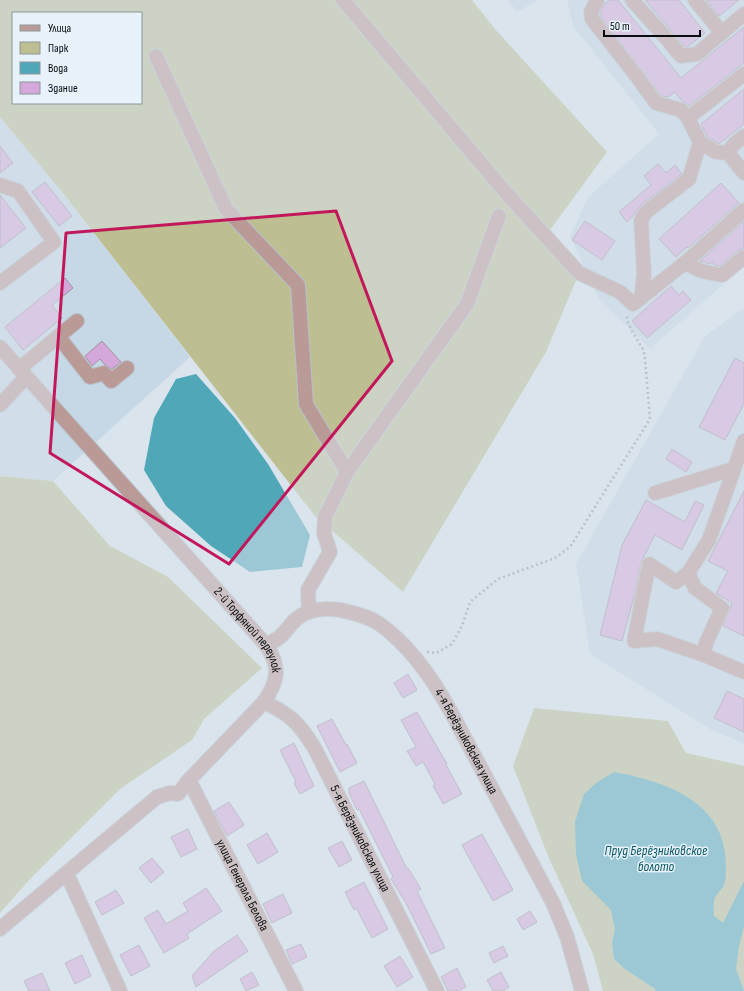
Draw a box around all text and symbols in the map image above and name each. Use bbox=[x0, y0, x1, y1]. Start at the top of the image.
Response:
legend bbox=[12, 12, 142, 104]
scale bar bbox=[604, 12, 700, 38]
text: 50 m bbox=[610, 19, 630, 34]
text: Улица bbox=[48, 21, 72, 36]
text: Парк bbox=[48, 41, 69, 56]
text: Вода bbox=[48, 61, 68, 76]
text: Здание bbox=[48, 81, 78, 96]
street label: 2-й Торфяной переулок bbox=[210, 584, 284, 673]
street label: 4-я Берёзниковская улица bbox=[431, 685, 501, 797]
street label: 5-я Берёзниковская улица bbox=[326, 782, 394, 895]
street label: улица Генерала Белова bbox=[212, 837, 272, 934]
water label: Пруд Берёзниковское болото bbox=[605, 842, 708, 875]

